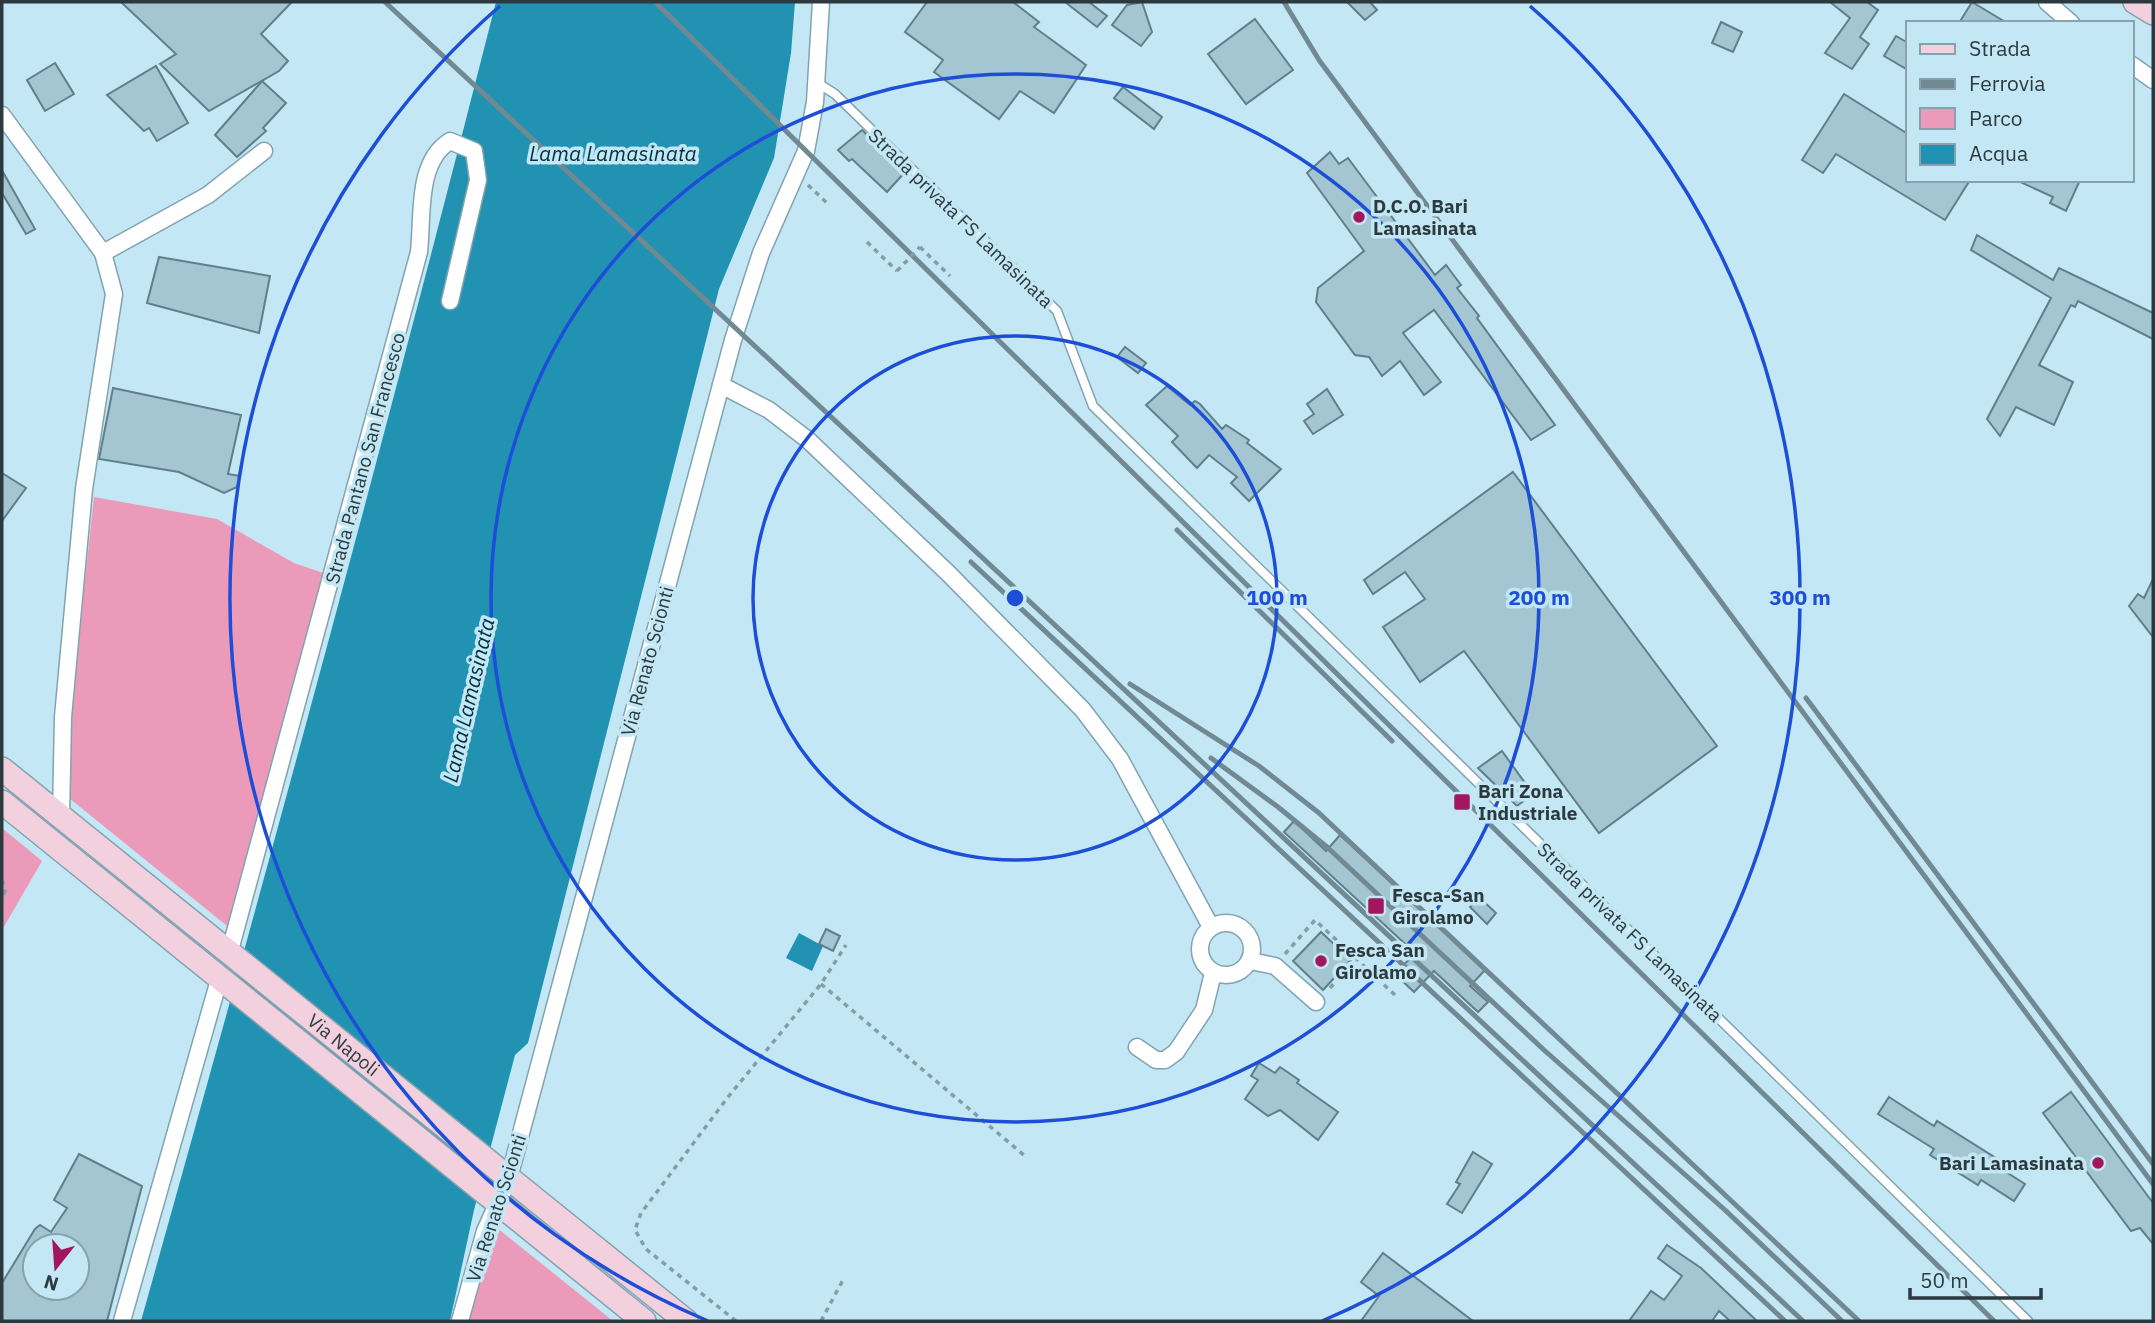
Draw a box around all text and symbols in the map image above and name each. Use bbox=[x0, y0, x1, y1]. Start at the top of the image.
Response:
legend bbox=[1906, 21, 2134, 182]
text: Strada bbox=[1969, 34, 2031, 62]
text: Ferrovia bbox=[1969, 69, 2045, 97]
text: Parco bbox=[1969, 104, 2023, 132]
street label: Strada privata FS Lamasinata bbox=[863, 123, 1059, 313]
water label: Lama Lamasinata bbox=[529, 139, 697, 167]
text: Acqua bbox=[1969, 139, 2028, 167]
place label: D.C.O. Bari Lamasinata bbox=[1373, 194, 1477, 240]
marker: D.C.O. Bari Lamasinata bbox=[1351, 209, 1367, 225]
street label: Strada Pantano San Francesco bbox=[320, 330, 410, 586]
street label: Via Renato Scionti bbox=[615, 583, 679, 739]
text: 100 m bbox=[1246, 583, 1308, 611]
text: 200 m bbox=[1508, 583, 1570, 611]
text: 300 m bbox=[1769, 583, 1831, 611]
centre of rings bbox=[1003, 586, 1027, 610]
water label: Lama Lamasinata bbox=[436, 615, 500, 785]
place label: Bari Zona Industriale bbox=[1478, 779, 1577, 825]
marker: Bari Zona Industriale bbox=[1452, 792, 1472, 812]
street label: Strada privata FS Lamasinata bbox=[1532, 837, 1728, 1027]
place label: Fesca-San Girolamo bbox=[1392, 883, 1485, 929]
marker: Fesca-San Girolamo bbox=[1366, 896, 1386, 916]
place label: Fesca San Girolamo bbox=[1335, 938, 1425, 984]
marker: Fesca San Girolamo bbox=[1313, 953, 1329, 969]
street label: Via Napoli bbox=[303, 1008, 385, 1081]
street label: Via Renato Scionti bbox=[461, 1131, 531, 1285]
place label: Bari Lamasinata bbox=[1939, 1151, 2084, 1175]
marker: Bari Lamasinata bbox=[2090, 1155, 2106, 1171]
north arrow bbox=[21, 1232, 91, 1302]
scale bar bbox=[1910, 1256, 2041, 1300]
text: 50 m bbox=[1920, 1266, 1969, 1294]
text: N bbox=[41, 1270, 61, 1297]

